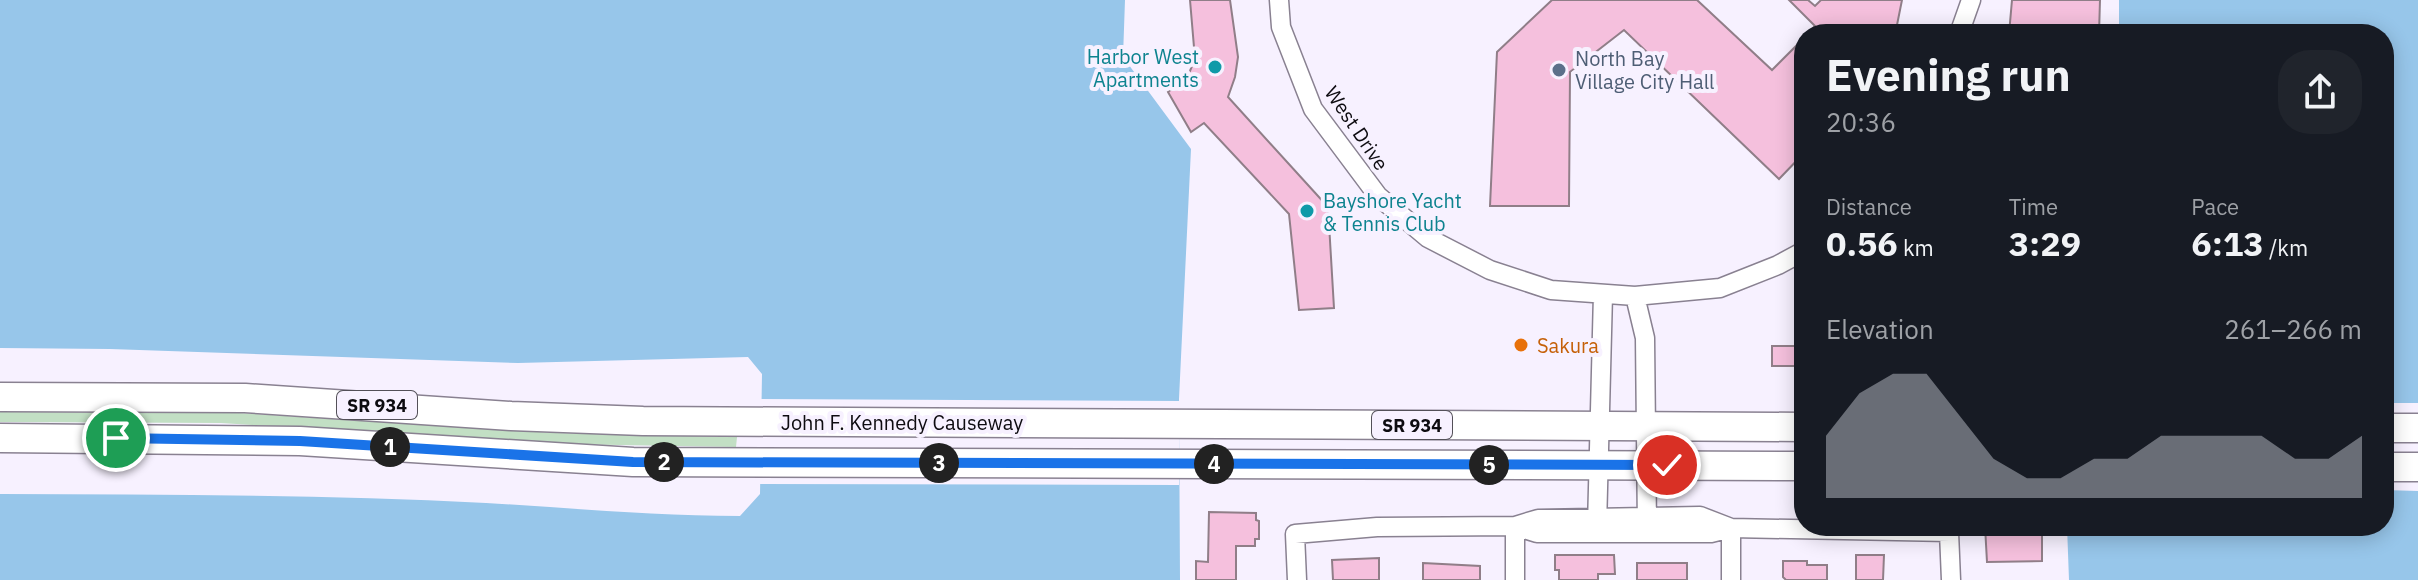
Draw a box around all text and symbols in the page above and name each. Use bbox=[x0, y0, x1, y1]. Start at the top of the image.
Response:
place label: Harbor West Apartments bbox=[1087, 43, 1199, 93]
place label: North Bay Village City Hall bbox=[1575, 45, 1715, 95]
text: Evening run bbox=[1826, 46, 2071, 103]
button: share bbox=[2278, 50, 2362, 134]
marker: Harbor West Apartments bbox=[1206, 58, 1224, 76]
marker: North Bay Village City Hall bbox=[1550, 61, 1568, 79]
street label: West Drive bbox=[1319, 81, 1395, 175]
text: 20:36 bbox=[1826, 105, 1896, 139]
place label: Bayshore Yacht & Tennis Club bbox=[1323, 187, 1462, 237]
text: Distance bbox=[1826, 192, 1912, 221]
text: Time bbox=[2009, 192, 2058, 221]
text: Pace bbox=[2191, 192, 2239, 221]
marker: Bayshore Yacht & Tennis Club bbox=[1298, 202, 1316, 220]
text: 0.56 bbox=[1826, 221, 1898, 265]
text: 3:29 bbox=[2009, 221, 2081, 265]
text: 6:13 bbox=[2191, 221, 2264, 265]
text: km bbox=[1898, 233, 1934, 262]
text: /km bbox=[2264, 233, 2308, 262]
text: Elevation bbox=[1826, 312, 1934, 346]
text: 261–266 m bbox=[2224, 312, 2362, 346]
place label: Sakura bbox=[1537, 332, 1599, 359]
marker: Sakura bbox=[1512, 336, 1530, 354]
road number: SR 934 bbox=[337, 391, 417, 419]
pin bbox=[82, 404, 150, 472]
street label: John F. Kennedy Causeway bbox=[781, 409, 1023, 436]
road number: SR 934 bbox=[1372, 411, 1452, 439]
icon: arrive bbox=[94, 416, 138, 460]
pin: 1 bbox=[370, 427, 410, 467]
pin bbox=[1633, 431, 1701, 499]
text: 1 bbox=[383, 432, 397, 461]
pin: 2 bbox=[644, 442, 684, 482]
pin: 3 bbox=[919, 443, 959, 483]
icon: check bbox=[1645, 443, 1689, 487]
pin: 4 bbox=[1194, 444, 1234, 484]
pin: 5 bbox=[1469, 445, 1509, 485]
text: 2 bbox=[657, 447, 671, 476]
text: 3 bbox=[932, 448, 946, 477]
text: 4 bbox=[1207, 449, 1221, 478]
text: 5 bbox=[1482, 450, 1496, 479]

